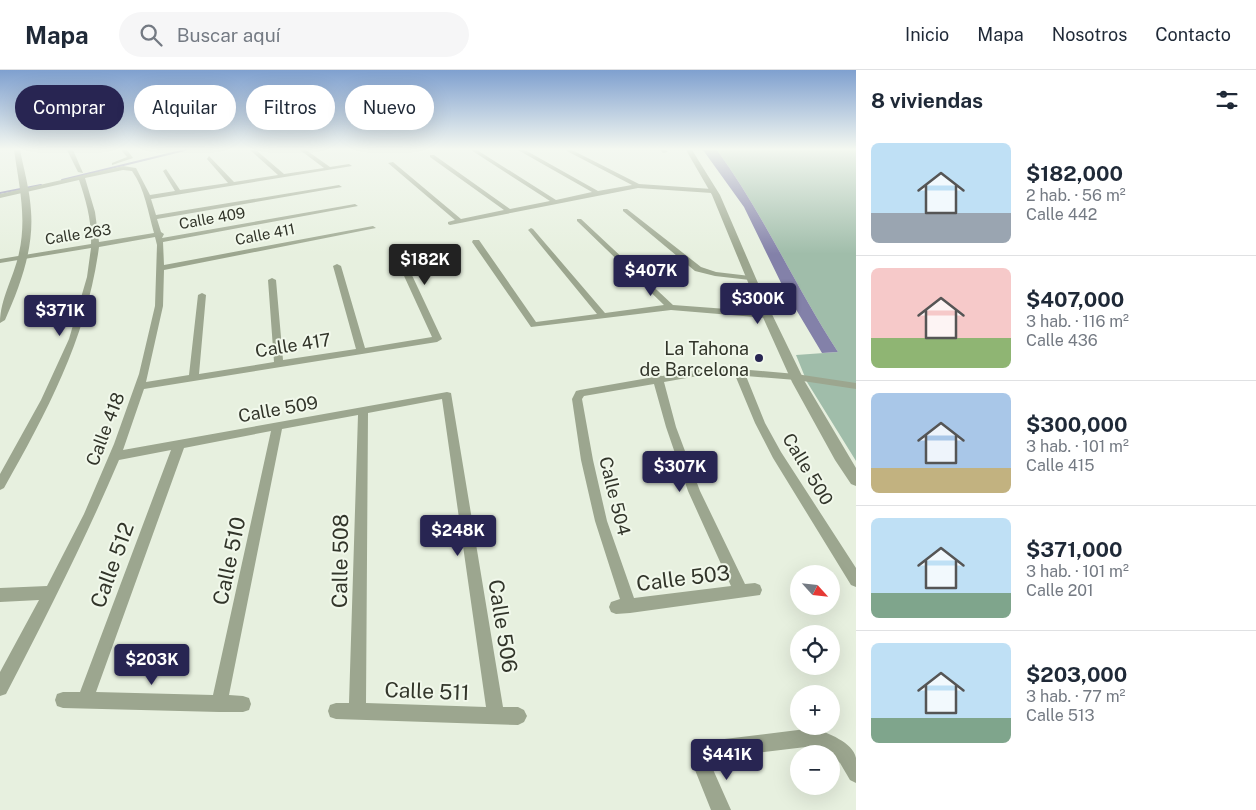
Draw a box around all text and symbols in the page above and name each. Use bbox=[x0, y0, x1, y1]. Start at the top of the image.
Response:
search box bbox=[119, 12, 469, 57]
text: Mapa bbox=[25, 21, 89, 49]
icon: search bbox=[137, 21, 165, 49]
text: Buscar aquí bbox=[177, 24, 280, 46]
text: Inicio bbox=[905, 24, 949, 45]
text: Mapa bbox=[977, 24, 1024, 45]
text: Nosotros bbox=[1052, 24, 1127, 45]
text: Contacto bbox=[1155, 24, 1231, 45]
chip: Comprar bbox=[15, 85, 124, 130]
chip: Alquilar bbox=[134, 85, 236, 130]
chip: Filtros bbox=[246, 85, 335, 130]
chip: Nuevo bbox=[345, 85, 434, 130]
icon: filters bbox=[1213, 86, 1241, 114]
text: 8 viviendas bbox=[871, 88, 983, 113]
text: $182,000 bbox=[1026, 161, 1123, 186]
icon: home bbox=[911, 163, 971, 223]
text: 2 hab. · 56 m² bbox=[1026, 186, 1126, 205]
street label: Calle 409 bbox=[178, 204, 246, 232]
text: Calle 442 bbox=[1026, 205, 1097, 224]
street label: Calle 263 bbox=[44, 220, 112, 248]
street label: Calle 411 bbox=[234, 220, 296, 248]
pin: $182K bbox=[390, 244, 460, 286]
text: $182K bbox=[400, 250, 450, 269]
pin: $407K bbox=[616, 254, 686, 297]
text: $407K bbox=[625, 261, 677, 280]
pin: $300K bbox=[723, 282, 793, 325]
text: $407,000 bbox=[1026, 287, 1124, 312]
icon: home bbox=[911, 288, 971, 348]
text: $300K bbox=[731, 289, 785, 308]
pin: $371K bbox=[25, 294, 95, 337]
text: $371K bbox=[35, 301, 85, 320]
text: 3 hab. · 116 m² bbox=[1026, 312, 1129, 331]
street label: Calle 417 bbox=[254, 329, 332, 361]
text: Calle 436 bbox=[1026, 331, 1098, 350]
place label: La Tahona de Barcelona bbox=[639, 338, 749, 380]
marker: La Tahona de Barcelona bbox=[753, 352, 765, 364]
street label: Calle 418 bbox=[81, 389, 129, 469]
street label: Calle 509 bbox=[237, 392, 319, 426]
text: $300,000 bbox=[1026, 412, 1127, 437]
icon: home bbox=[911, 413, 971, 473]
street label: Calle 500 bbox=[778, 429, 838, 509]
text: 3 hab. · 101 m² bbox=[1026, 437, 1129, 456]
pin: $307K bbox=[645, 450, 715, 493]
street label: Calle 504 bbox=[595, 454, 635, 538]
text: Calle 415 bbox=[1026, 456, 1094, 475]
text: $307K bbox=[653, 457, 707, 476]
street label: Calle 508 bbox=[327, 514, 353, 608]
pin: $248K bbox=[423, 514, 493, 557]
street label: Calle 510 bbox=[207, 515, 251, 607]
street label: Calle 512 bbox=[85, 519, 139, 611]
text: $248K bbox=[431, 521, 485, 540]
text: $371,000 bbox=[1026, 537, 1123, 562]
icon: home bbox=[911, 538, 971, 598]
street label: Calle 503 bbox=[635, 560, 731, 596]
text: 3 hab. · 101 m² bbox=[1026, 562, 1129, 581]
north arrow bbox=[790, 565, 840, 615]
map controls bbox=[790, 565, 840, 795]
street label: Calle 506 bbox=[483, 578, 523, 674]
text: Calle 201 bbox=[1026, 581, 1094, 600]
button: locate bbox=[790, 625, 840, 675]
pin: $203K bbox=[117, 644, 187, 686]
text: $203K bbox=[125, 650, 179, 669]
text: $203,000 bbox=[1026, 662, 1127, 687]
icon: home bbox=[911, 663, 971, 723]
street label: Calle 511 bbox=[384, 677, 470, 705]
button: + bbox=[790, 685, 840, 735]
text: 3 hab. · 77 m² bbox=[1026, 687, 1125, 706]
text: Calle 513 bbox=[1026, 706, 1095, 725]
pin: $441K bbox=[692, 738, 762, 781]
text: $441K bbox=[702, 745, 752, 764]
button: − bbox=[790, 745, 840, 795]

